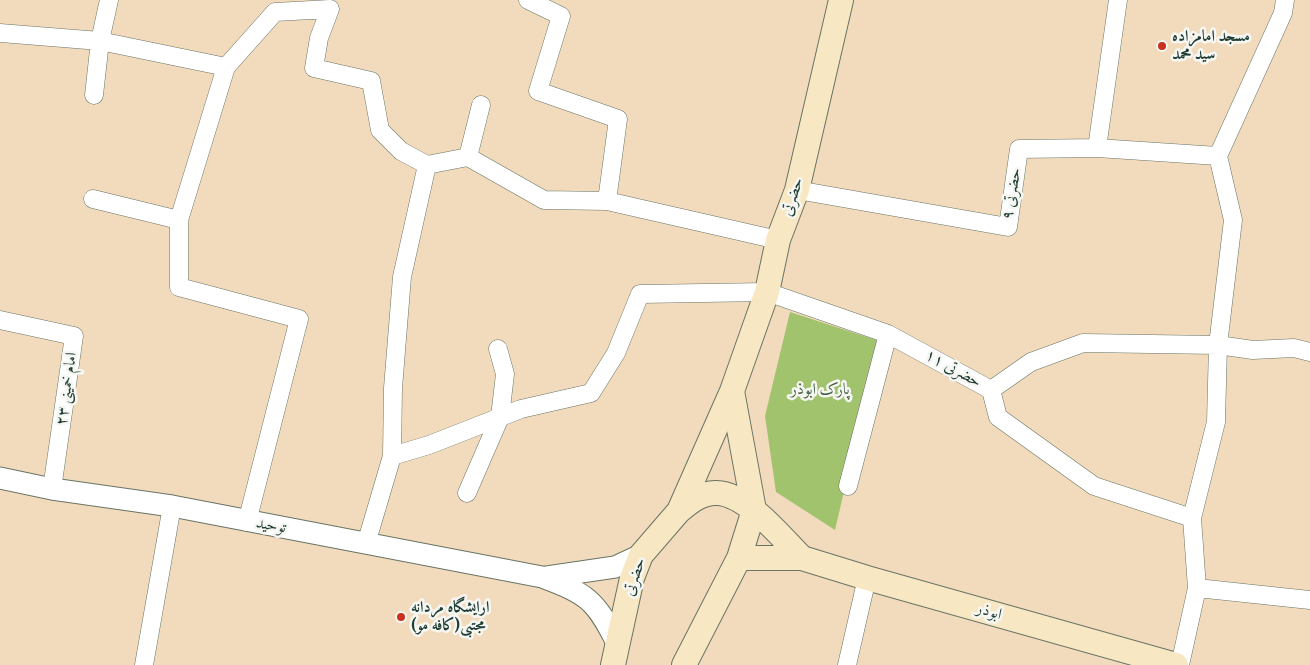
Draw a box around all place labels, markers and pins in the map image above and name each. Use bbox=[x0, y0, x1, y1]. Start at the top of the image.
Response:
place label: مسجد امامزاده سید محمد bbox=[1172, 27, 1250, 65]
marker: مسجد امامزاده سید محمد bbox=[1156, 40, 1168, 52]
place label: ارایشگاه مردانه مجتبی(کافه مو) bbox=[411, 598, 489, 636]
marker: ارایشگاه مردانه مجتبی(کافه مو) bbox=[395, 611, 407, 623]

